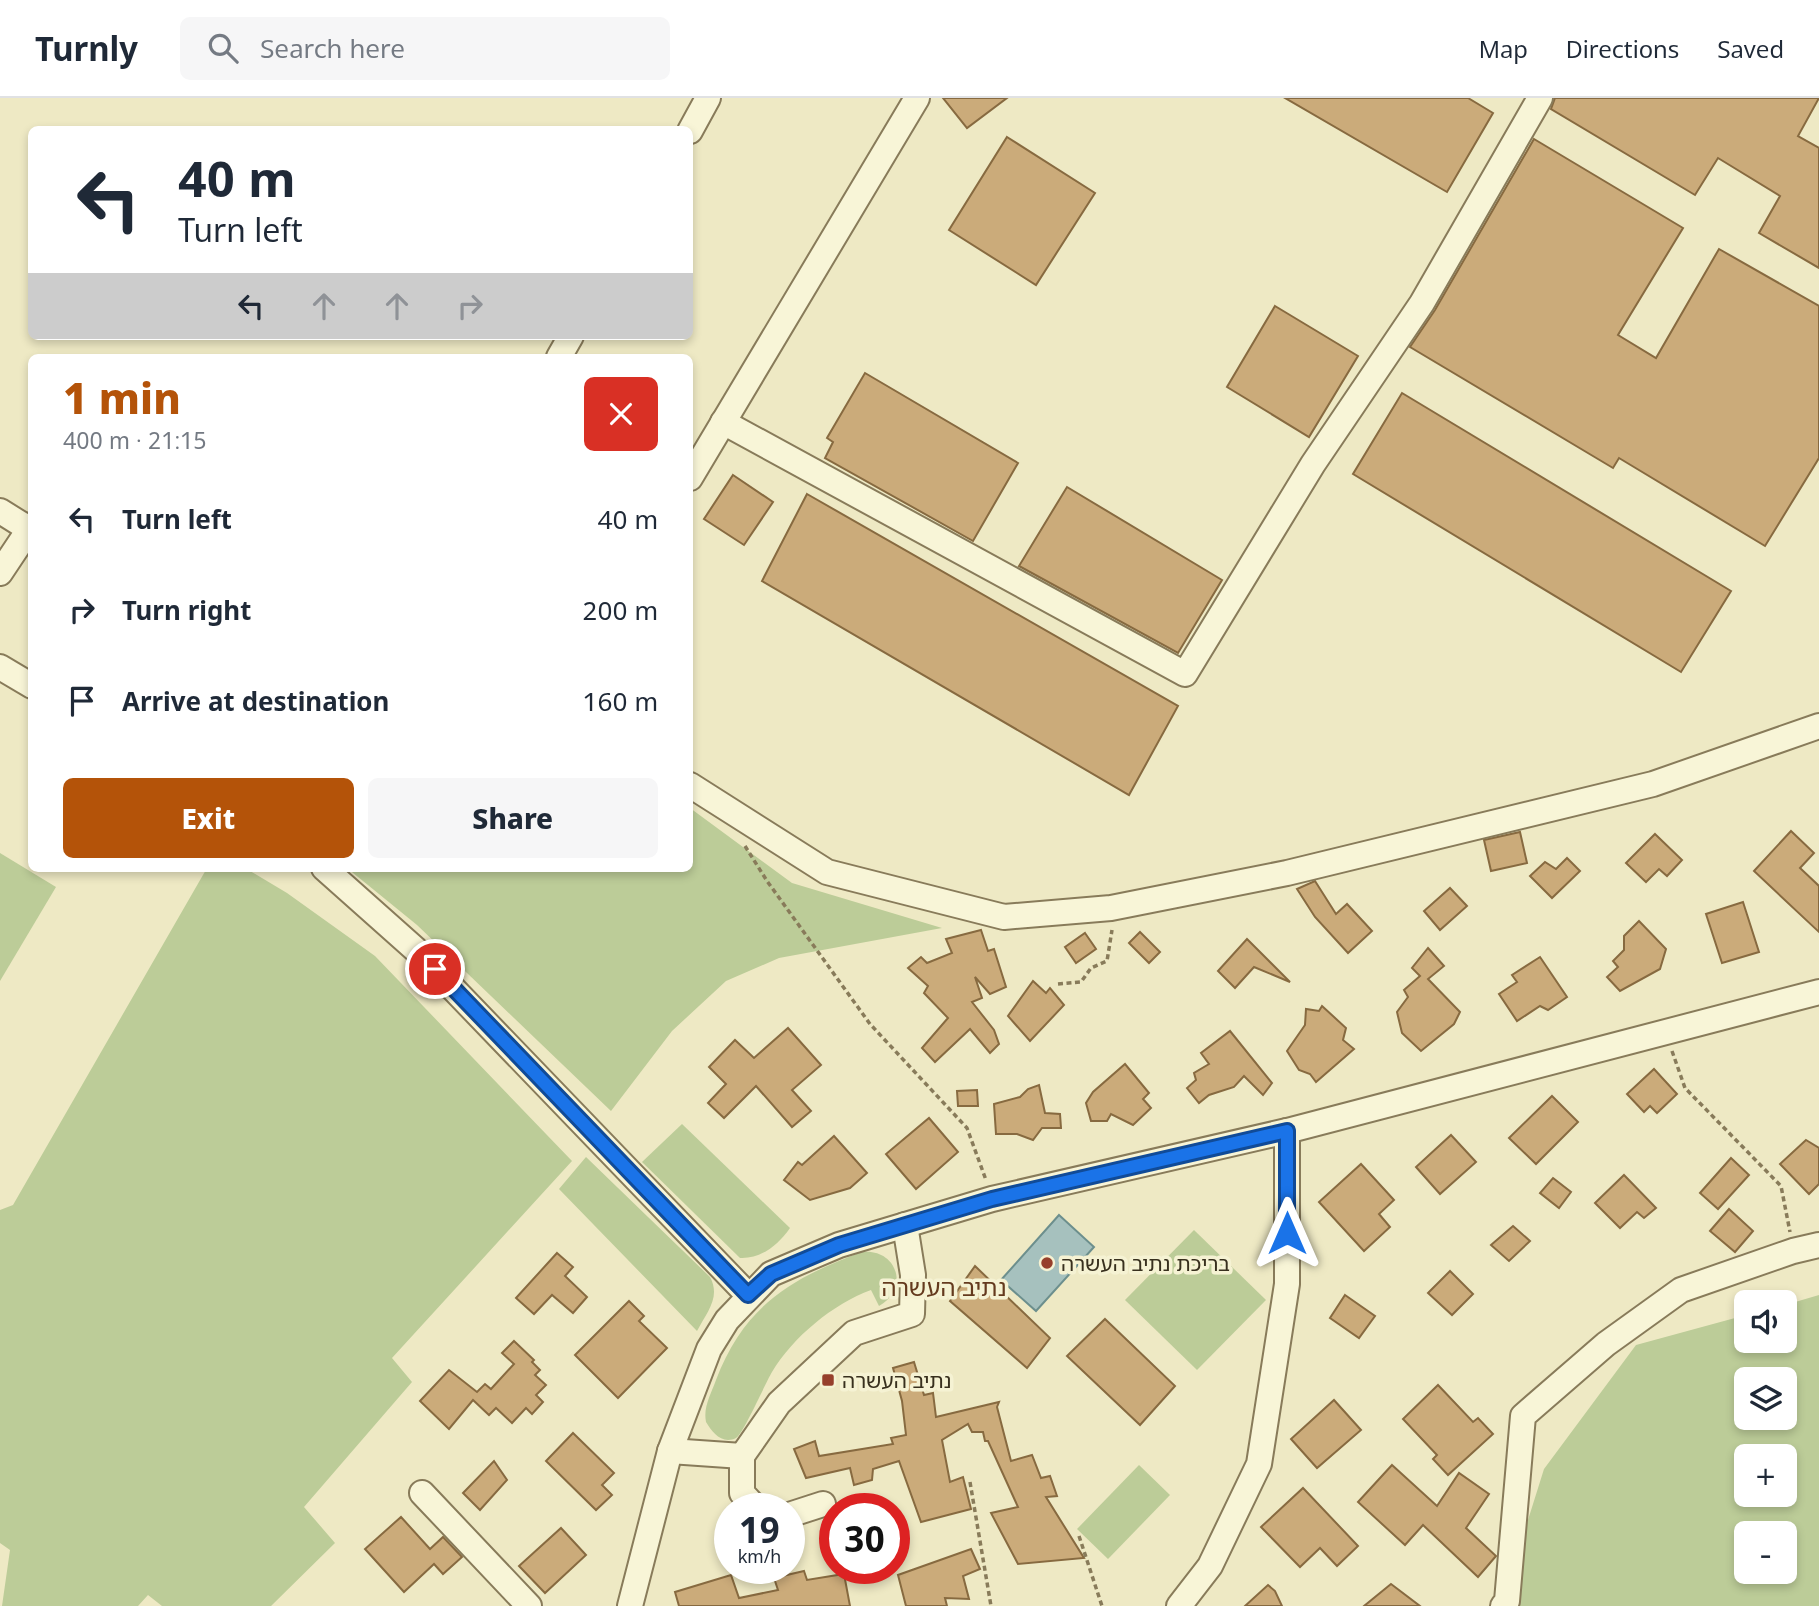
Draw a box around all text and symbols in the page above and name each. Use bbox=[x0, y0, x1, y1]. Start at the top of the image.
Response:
search box bbox=[180, 17, 670, 80]
text: Turnly bbox=[35, 26, 138, 71]
icon: search bbox=[204, 29, 242, 67]
text: Search here bbox=[260, 30, 405, 66]
text: Map bbox=[1479, 32, 1528, 65]
text: Directions bbox=[1566, 32, 1679, 65]
text: Saved bbox=[1717, 32, 1784, 65]
text: 40 m bbox=[178, 145, 295, 211]
icon: left bbox=[63, 154, 154, 245]
text: Turn left bbox=[178, 208, 303, 251]
icon: left bbox=[232, 287, 270, 325]
icon: ahead bbox=[305, 287, 343, 325]
icon: ahead bbox=[378, 287, 416, 325]
icon: right bbox=[451, 287, 489, 325]
text: 1 min bbox=[63, 369, 181, 426]
button: close bbox=[584, 377, 658, 451]
text: 400 m · 21:15 bbox=[63, 424, 207, 456]
icon: left bbox=[63, 500, 101, 538]
text: Turn left bbox=[122, 501, 232, 537]
text: 40 m bbox=[597, 501, 658, 537]
icon: right bbox=[63, 591, 101, 629]
text: Turn right bbox=[122, 592, 251, 628]
text: 200 m bbox=[582, 592, 658, 628]
icon: arrive bbox=[63, 682, 101, 720]
text: Arrive at destination bbox=[122, 683, 389, 719]
text: 160 m bbox=[582, 683, 658, 719]
button: Exit bbox=[63, 778, 354, 858]
button: Share bbox=[368, 778, 658, 858]
pin bbox=[405, 939, 465, 999]
icon: arrive bbox=[416, 950, 454, 988]
position arrow bbox=[1250, 1196, 1324, 1270]
place label: בריכת נתיב העשרה bbox=[1061, 1249, 1230, 1277]
marker: בריכת נתיב העשרה bbox=[1039, 1255, 1055, 1271]
district label: נתיב העשרה bbox=[881, 1270, 1007, 1303]
map controls bbox=[1734, 1290, 1797, 1584]
button: sound bbox=[1734, 1290, 1797, 1353]
place label: נתיב העשרה bbox=[842, 1366, 952, 1394]
button: layers bbox=[1734, 1367, 1797, 1430]
marker: נתיב העשרה bbox=[820, 1372, 836, 1388]
button: + bbox=[1734, 1444, 1797, 1507]
speed limit sign: 30 bbox=[819, 1493, 910, 1584]
text: 19 bbox=[739, 1506, 780, 1553]
button: − bbox=[1734, 1521, 1797, 1584]
text: km/h bbox=[738, 1544, 781, 1568]

